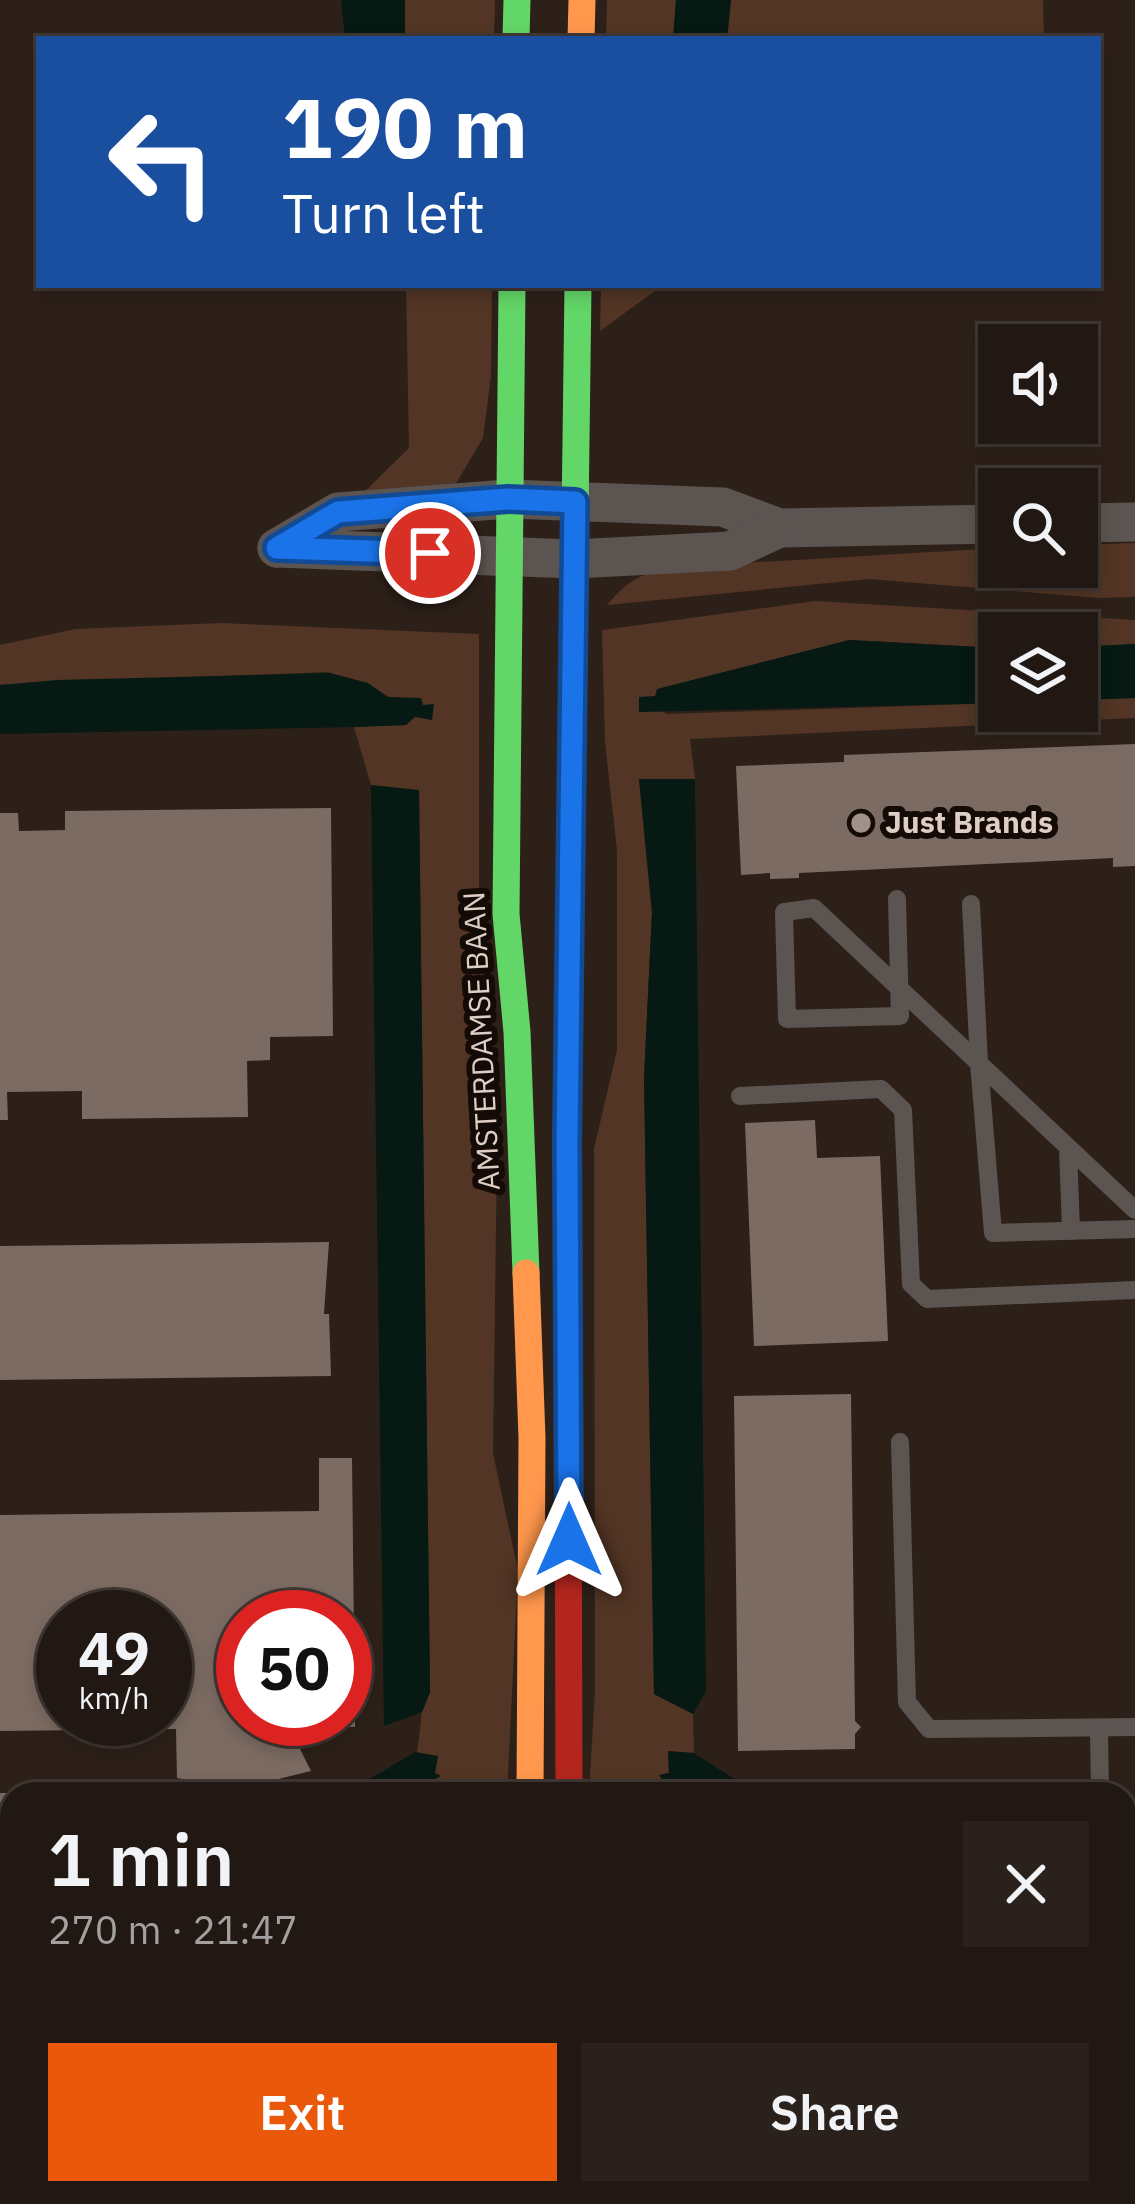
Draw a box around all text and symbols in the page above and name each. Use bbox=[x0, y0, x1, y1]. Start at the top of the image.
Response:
text: 190 m bbox=[282, 72, 528, 181]
icon: left bbox=[84, 84, 240, 240]
text: Turn left bbox=[282, 178, 485, 248]
map controls bbox=[978, 324, 1098, 732]
button: sound bbox=[978, 324, 1098, 444]
button: search bbox=[978, 468, 1098, 588]
pin bbox=[379, 502, 481, 604]
icon: arrive bbox=[397, 520, 463, 586]
button: layers bbox=[978, 612, 1098, 732]
place label: Just Brands bbox=[885, 802, 1053, 841]
marker: Just Brands bbox=[848, 810, 874, 836]
street label: AMSTERDAMSE BAAN bbox=[453, 891, 508, 1192]
position arrow bbox=[506, 1477, 632, 1603]
speed limit sign: 50 bbox=[216, 1590, 372, 1746]
text: 49 bbox=[78, 1613, 150, 1692]
text: km/h bbox=[79, 1678, 149, 1717]
text: 1 min bbox=[48, 1812, 234, 1906]
button: close bbox=[963, 1821, 1089, 1947]
text: 270 m · 21:47 bbox=[48, 1904, 298, 1955]
button: Exit bbox=[48, 2043, 557, 2181]
button: Share bbox=[581, 2043, 1089, 2181]

